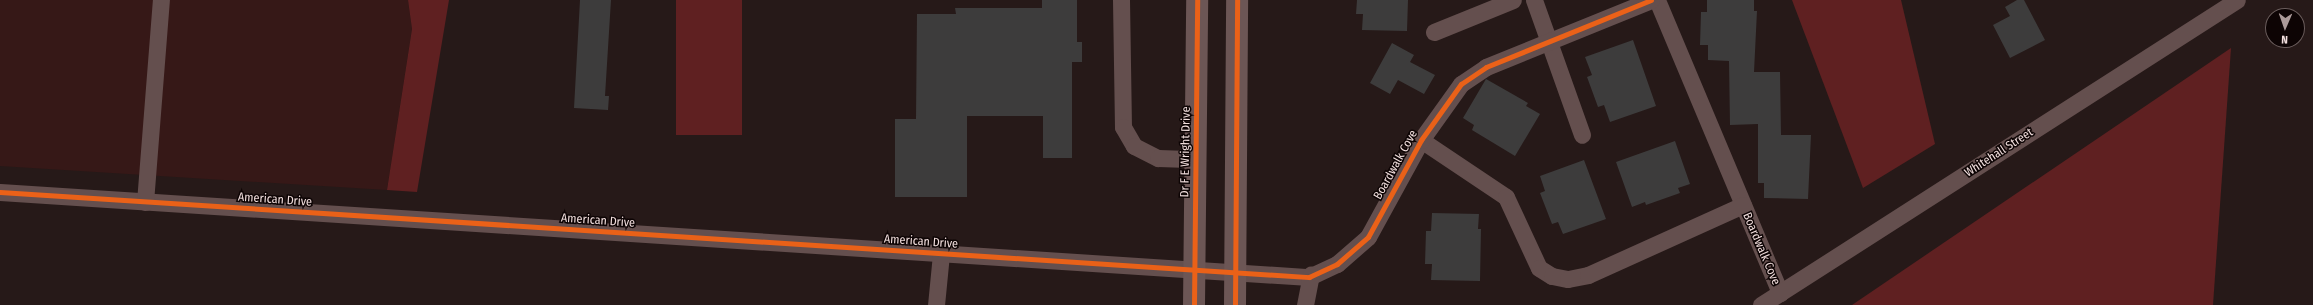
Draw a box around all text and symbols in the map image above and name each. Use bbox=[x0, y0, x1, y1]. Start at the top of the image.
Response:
north arrow bbox=[2265, 8, 2305, 48]
text: N bbox=[2281, 33, 2288, 46]
street label: Dr F E Wright Drive bbox=[1178, 107, 1194, 197]
street label: Whitehall Street bbox=[1962, 126, 2036, 180]
street label: Boardwalk Cove bbox=[1371, 128, 1421, 202]
street label: American Drive bbox=[238, 190, 312, 210]
street label: American Drive bbox=[561, 211, 635, 231]
street label: Boardwalk Cove bbox=[1739, 211, 1783, 287]
street label: American Drive bbox=[884, 232, 958, 252]

